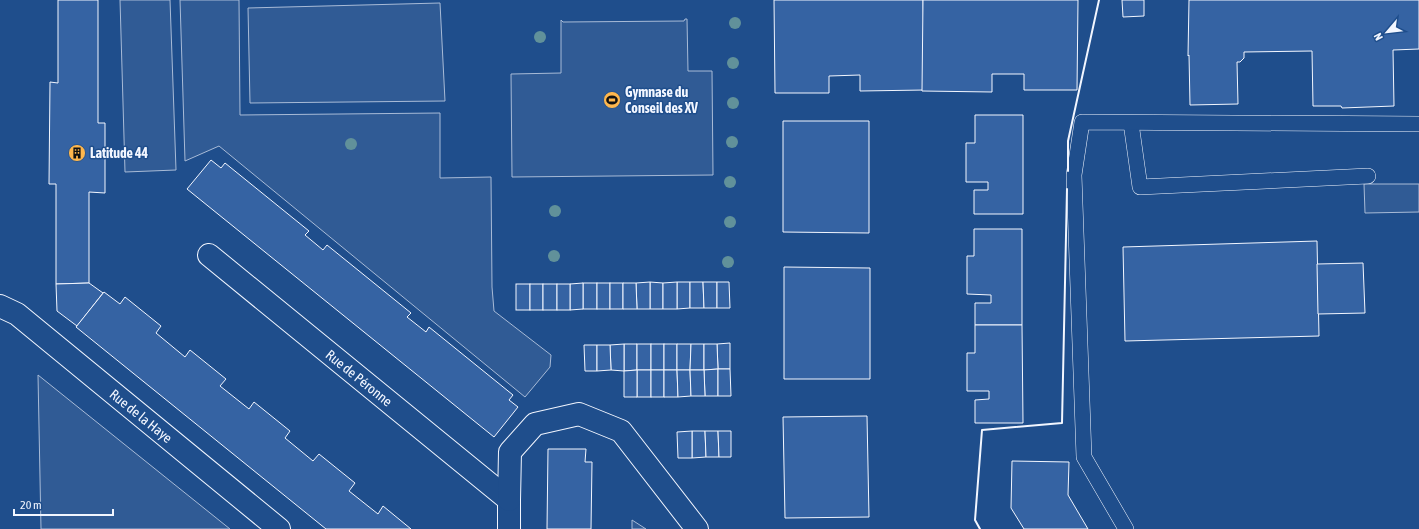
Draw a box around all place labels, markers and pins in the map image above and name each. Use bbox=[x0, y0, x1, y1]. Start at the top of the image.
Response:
place label: Gymnase du Conseil des XV bbox=[625, 84, 698, 116]
sports icon: Gymnase du Conseil des XV bbox=[602, 90, 622, 110]
building icon: Latitude 44 bbox=[67, 143, 87, 163]
place label: Latitude 44 bbox=[90, 145, 148, 161]

